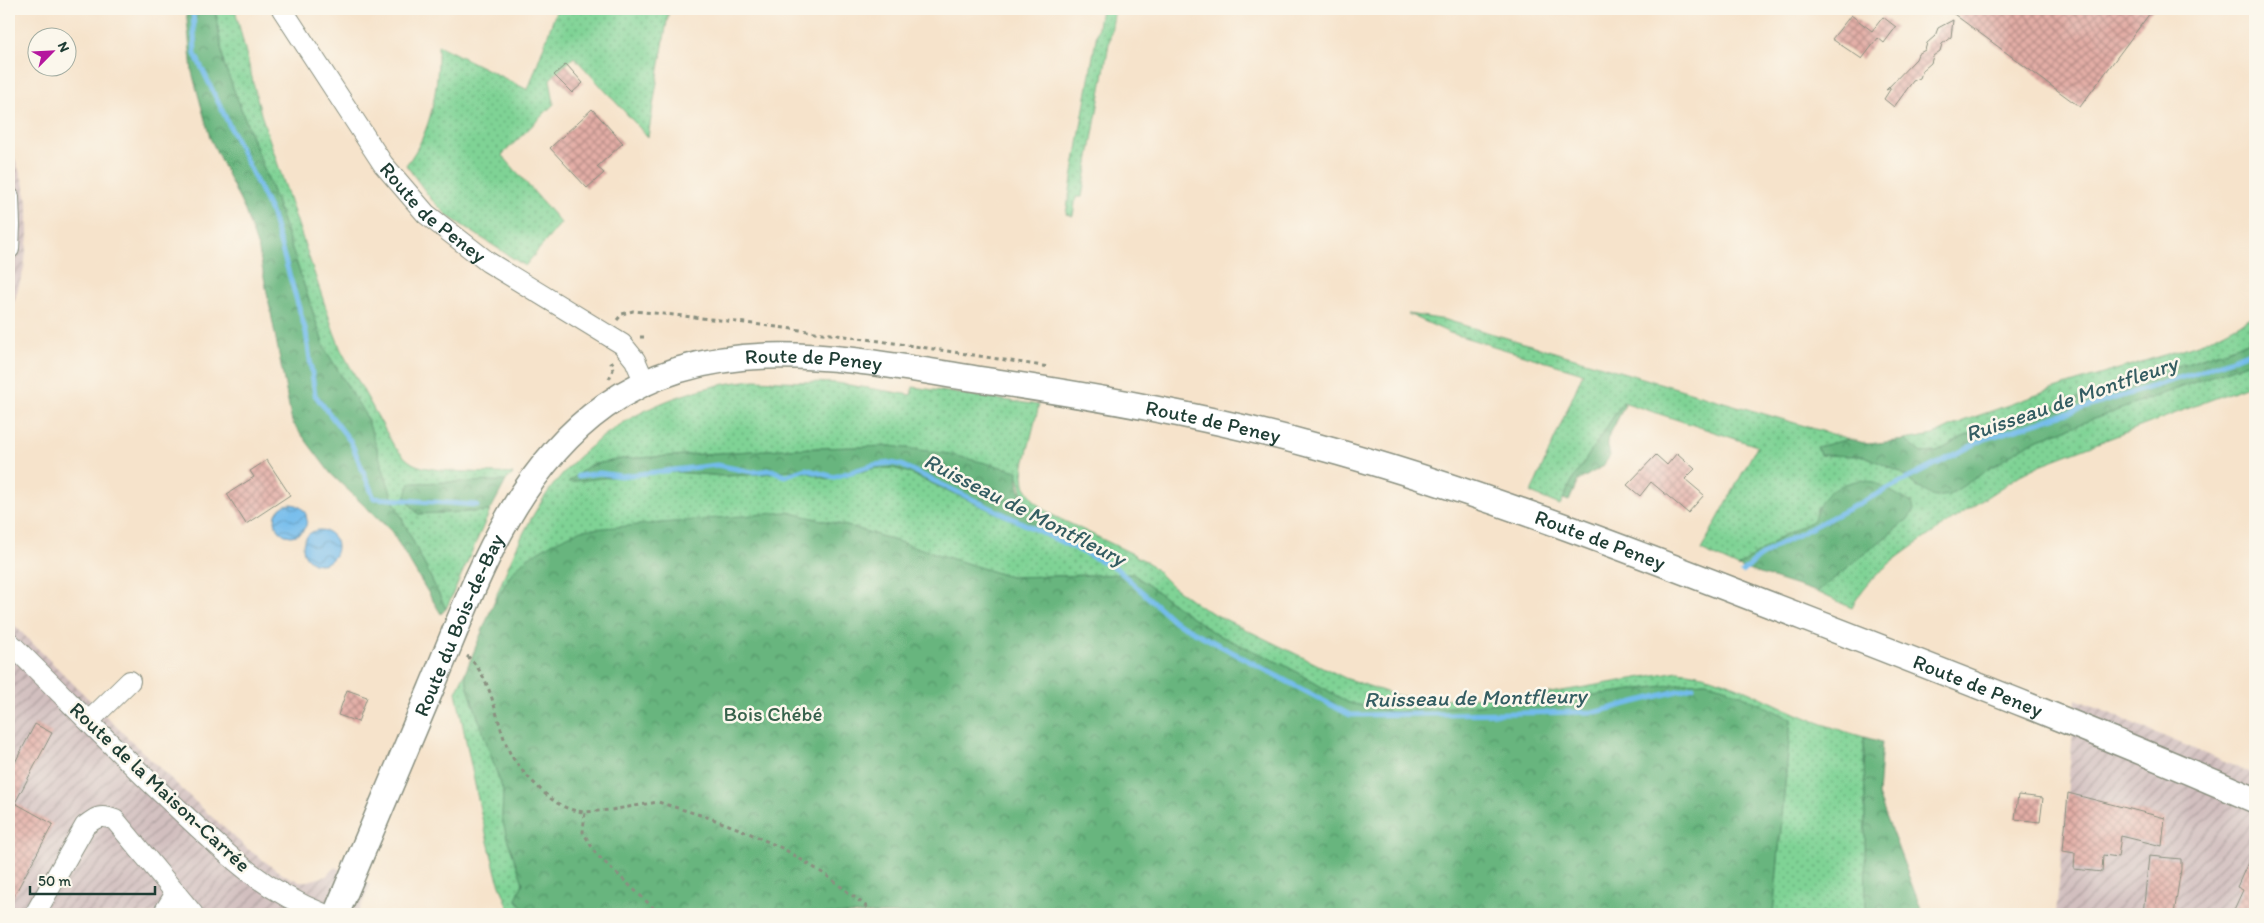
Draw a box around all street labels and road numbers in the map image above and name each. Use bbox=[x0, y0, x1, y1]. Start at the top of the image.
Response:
street label: Route de Peney bbox=[375, 156, 492, 268]
street label: Route de Peney bbox=[744, 343, 884, 376]
street label: Route de Peney bbox=[1144, 394, 1283, 448]
street label: Route de Peney bbox=[1531, 504, 1669, 575]
street label: Route du Bois-de-Bay bbox=[408, 529, 509, 720]
street label: Route de Peney bbox=[1910, 648, 2047, 722]
street label: Route de la Maison-Carrée bbox=[65, 696, 256, 877]

